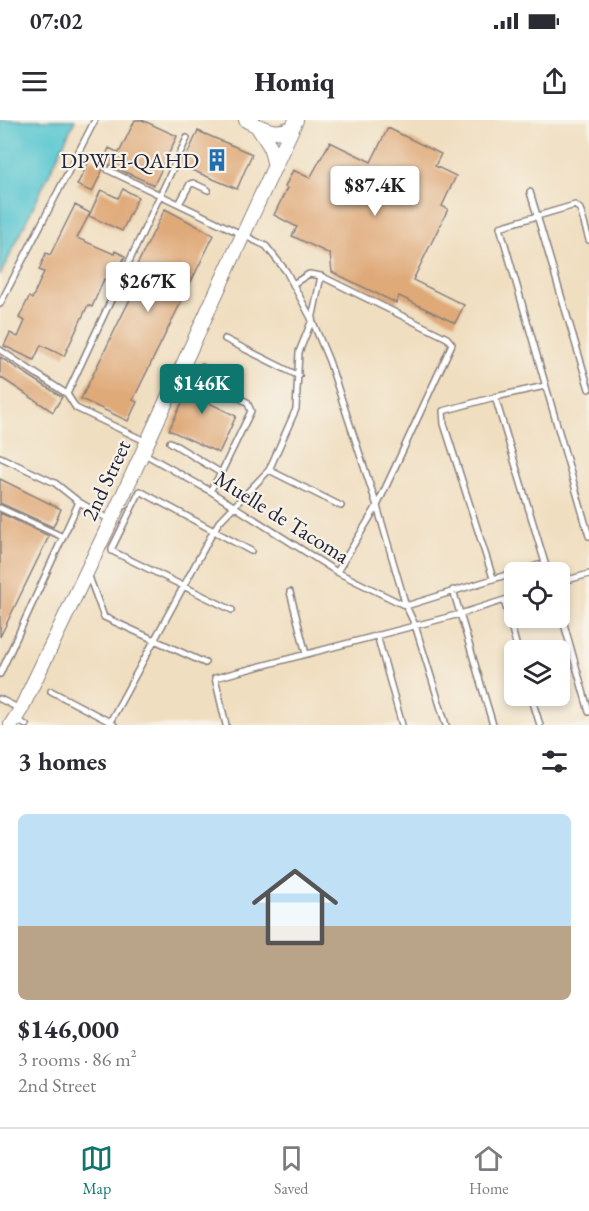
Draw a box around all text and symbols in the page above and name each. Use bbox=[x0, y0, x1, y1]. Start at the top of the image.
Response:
text: 07:02 bbox=[30, 7, 83, 36]
text: Homiq bbox=[255, 64, 334, 99]
icon: menu bbox=[18, 65, 51, 98]
icon: share bbox=[538, 65, 571, 98]
place label: DPWH-QAHD bbox=[61, 146, 199, 175]
building icon: DPWH-QAHD bbox=[204, 147, 230, 173]
pin: $87.4K bbox=[326, 166, 424, 217]
text: $87.4K bbox=[344, 172, 406, 198]
pin: $267K bbox=[106, 262, 190, 313]
text: $267K bbox=[120, 268, 176, 294]
pin: $146K bbox=[160, 364, 244, 415]
text: $146K bbox=[174, 370, 230, 396]
street label: 2nd Street bbox=[75, 435, 137, 525]
street label: Muelle de Tacoma bbox=[209, 464, 355, 570]
map controls bbox=[504, 562, 570, 706]
button: locate bbox=[504, 562, 570, 628]
button: layers bbox=[504, 640, 570, 706]
text: 3 homes bbox=[18, 744, 107, 778]
icon: filters bbox=[538, 745, 571, 778]
icon: home bbox=[241, 853, 349, 961]
text: $146,000 bbox=[18, 1012, 119, 1046]
text: 3 rooms · 86 m² bbox=[18, 1046, 137, 1072]
text: 2nd Street bbox=[18, 1072, 96, 1098]
tab: Map bbox=[80, 1142, 113, 1199]
tab: Saved bbox=[274, 1142, 308, 1199]
tab: Home bbox=[469, 1142, 509, 1199]

